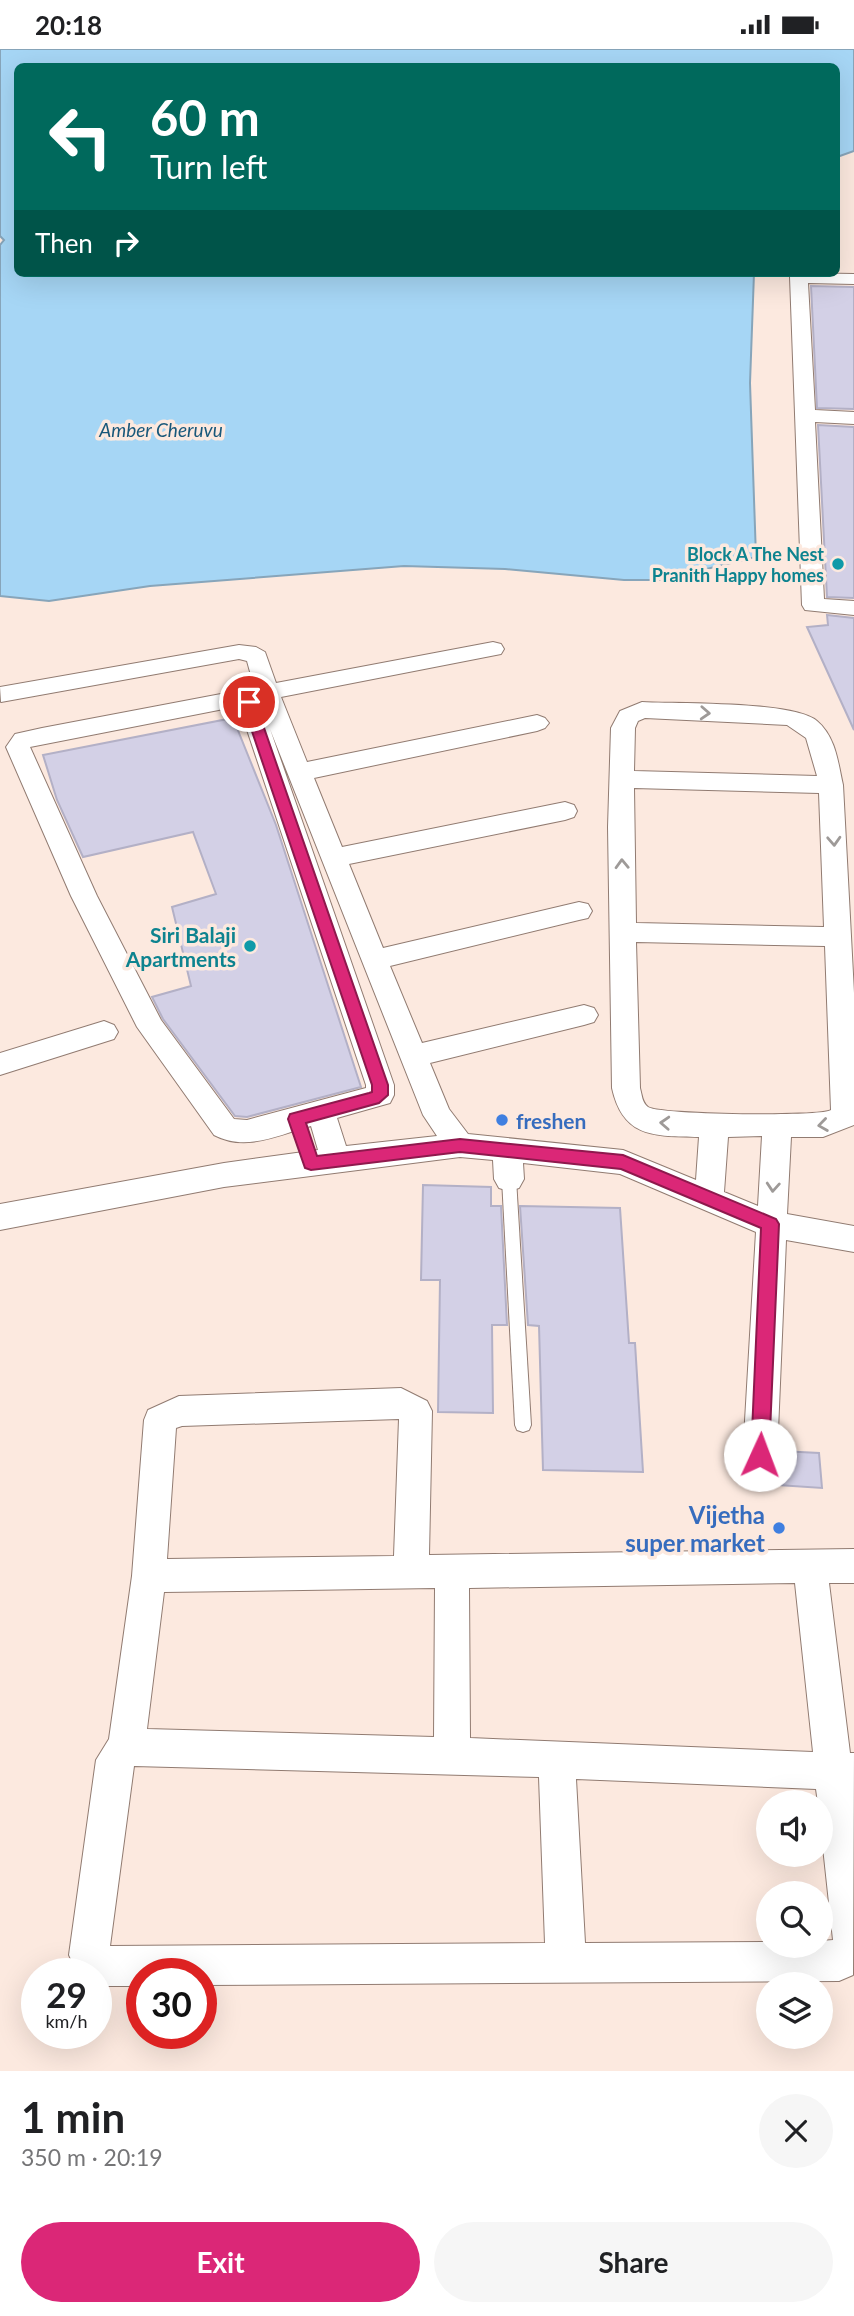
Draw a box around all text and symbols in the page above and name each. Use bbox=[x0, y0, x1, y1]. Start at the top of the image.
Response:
text: 20:18 bbox=[35, 9, 102, 41]
text: 60 m bbox=[150, 88, 260, 146]
icon: left bbox=[35, 91, 126, 182]
text: Turn left bbox=[150, 147, 267, 186]
icon: right bbox=[107, 224, 145, 262]
text: Then bbox=[35, 227, 93, 259]
water label: Amber Cheruvu bbox=[98, 418, 223, 441]
place label: Block A The Nest Pranith Happy homes bbox=[652, 543, 824, 586]
marker: Block A The Nest Pranith Happy homes bbox=[830, 556, 846, 572]
pin bbox=[219, 672, 279, 732]
icon: arrive bbox=[230, 683, 268, 721]
one-way arrow bbox=[700, 705, 711, 720]
one-way arrow bbox=[826, 835, 841, 846]
one-way arrow bbox=[614, 858, 629, 869]
place label: Siri Balaji Apartments bbox=[125, 922, 236, 971]
marker: Siri Balaji Apartments bbox=[242, 938, 258, 954]
place label: freshen bbox=[516, 1108, 586, 1133]
marker: freshen bbox=[494, 1112, 510, 1128]
one-way arrow bbox=[659, 1115, 670, 1130]
one-way arrow bbox=[817, 1117, 829, 1132]
one-way arrow bbox=[765, 1181, 780, 1192]
position arrow bbox=[723, 1418, 797, 1492]
place label: Vijetha super market bbox=[625, 1500, 765, 1557]
marker: Vijetha super market bbox=[771, 1520, 787, 1536]
map controls bbox=[756, 1790, 833, 2049]
button: sound bbox=[756, 1790, 833, 1867]
button: search bbox=[756, 1881, 833, 1958]
speed limit sign: 30 bbox=[126, 1958, 217, 2049]
button: layers bbox=[756, 1972, 833, 2049]
text: 29 bbox=[46, 1973, 87, 2015]
text: km/h bbox=[45, 2010, 88, 2032]
text: 1 min bbox=[21, 2092, 125, 2142]
button: close bbox=[759, 2094, 833, 2168]
text: 350 m · 20:19 bbox=[21, 2143, 163, 2171]
button: Exit bbox=[21, 2222, 420, 2302]
button: Share bbox=[434, 2222, 833, 2302]

